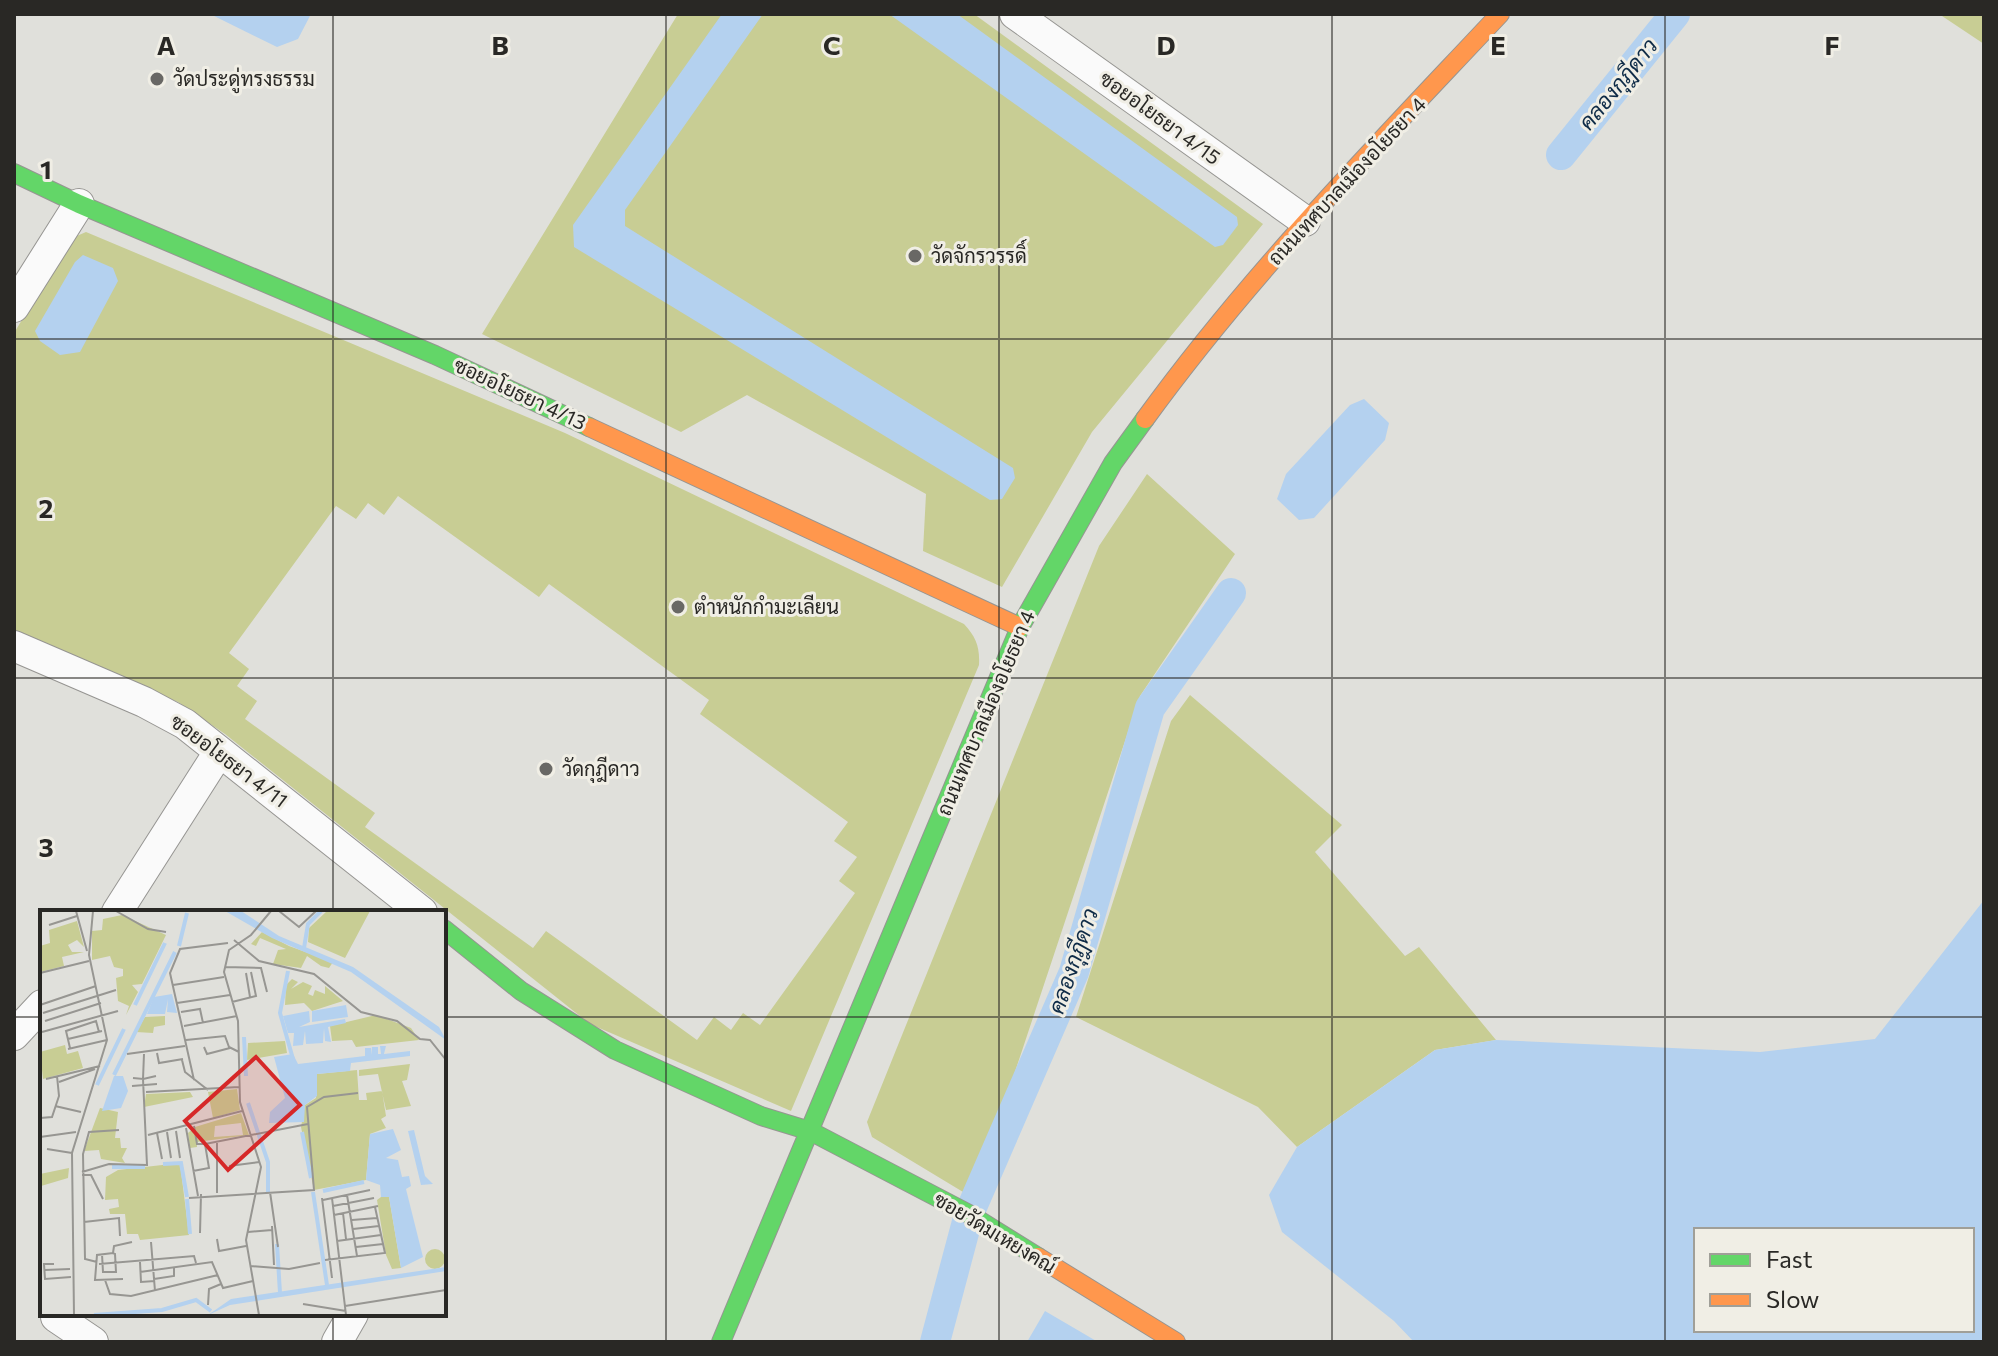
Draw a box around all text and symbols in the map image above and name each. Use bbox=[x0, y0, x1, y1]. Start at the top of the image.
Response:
text: A bbox=[157, 29, 176, 60]
text: B bbox=[491, 29, 509, 60]
text: C bbox=[823, 29, 841, 60]
text: D bbox=[1156, 29, 1176, 60]
text: E bbox=[1490, 29, 1506, 60]
text: F bbox=[1824, 29, 1840, 60]
water label: คลองกุฎีดาว bbox=[1572, 32, 1665, 137]
street label: ซอยอโยธยา 4/15 bbox=[1096, 65, 1225, 169]
place label: วัดประดู่ทรงธรรม bbox=[173, 66, 315, 94]
marker: วัดประดู่ทรงธรรม bbox=[148, 70, 166, 88]
street label: ถนนเทศบาลเมืองอโยธยา 4 bbox=[1262, 91, 1430, 269]
text: 1 bbox=[40, 153, 52, 184]
place label: วัดจักรวรรดิ์ bbox=[931, 238, 1027, 267]
marker: วัดจักรวรรดิ์ bbox=[906, 247, 924, 265]
street label: ซอยอโยธยา 4/13 bbox=[451, 352, 590, 434]
text: 2 bbox=[39, 492, 53, 523]
place label: ตำหนักกำมะเลียน bbox=[694, 594, 839, 618]
marker: ตำหนักกำมะเลียน bbox=[669, 598, 687, 616]
street label: ถนนเทศบาลเมืองอโยธยา 4 bbox=[930, 606, 1039, 819]
street label: ซอยอโยธยา 4/11 bbox=[166, 708, 293, 812]
place label: วัดกุฎีดาว bbox=[562, 756, 640, 783]
marker: วัดกุฎีดาว bbox=[537, 760, 555, 778]
text: 3 bbox=[38, 831, 54, 862]
water label: คลองกุฎีดาว bbox=[1042, 904, 1106, 1018]
inset map bbox=[40, 910, 446, 1316]
street label: ซอยวัดมเหยงคณ์ bbox=[930, 1185, 1061, 1278]
legend bbox=[1694, 1228, 1974, 1332]
text: Fast bbox=[1766, 1244, 1813, 1273]
text: Slow bbox=[1766, 1284, 1819, 1313]

